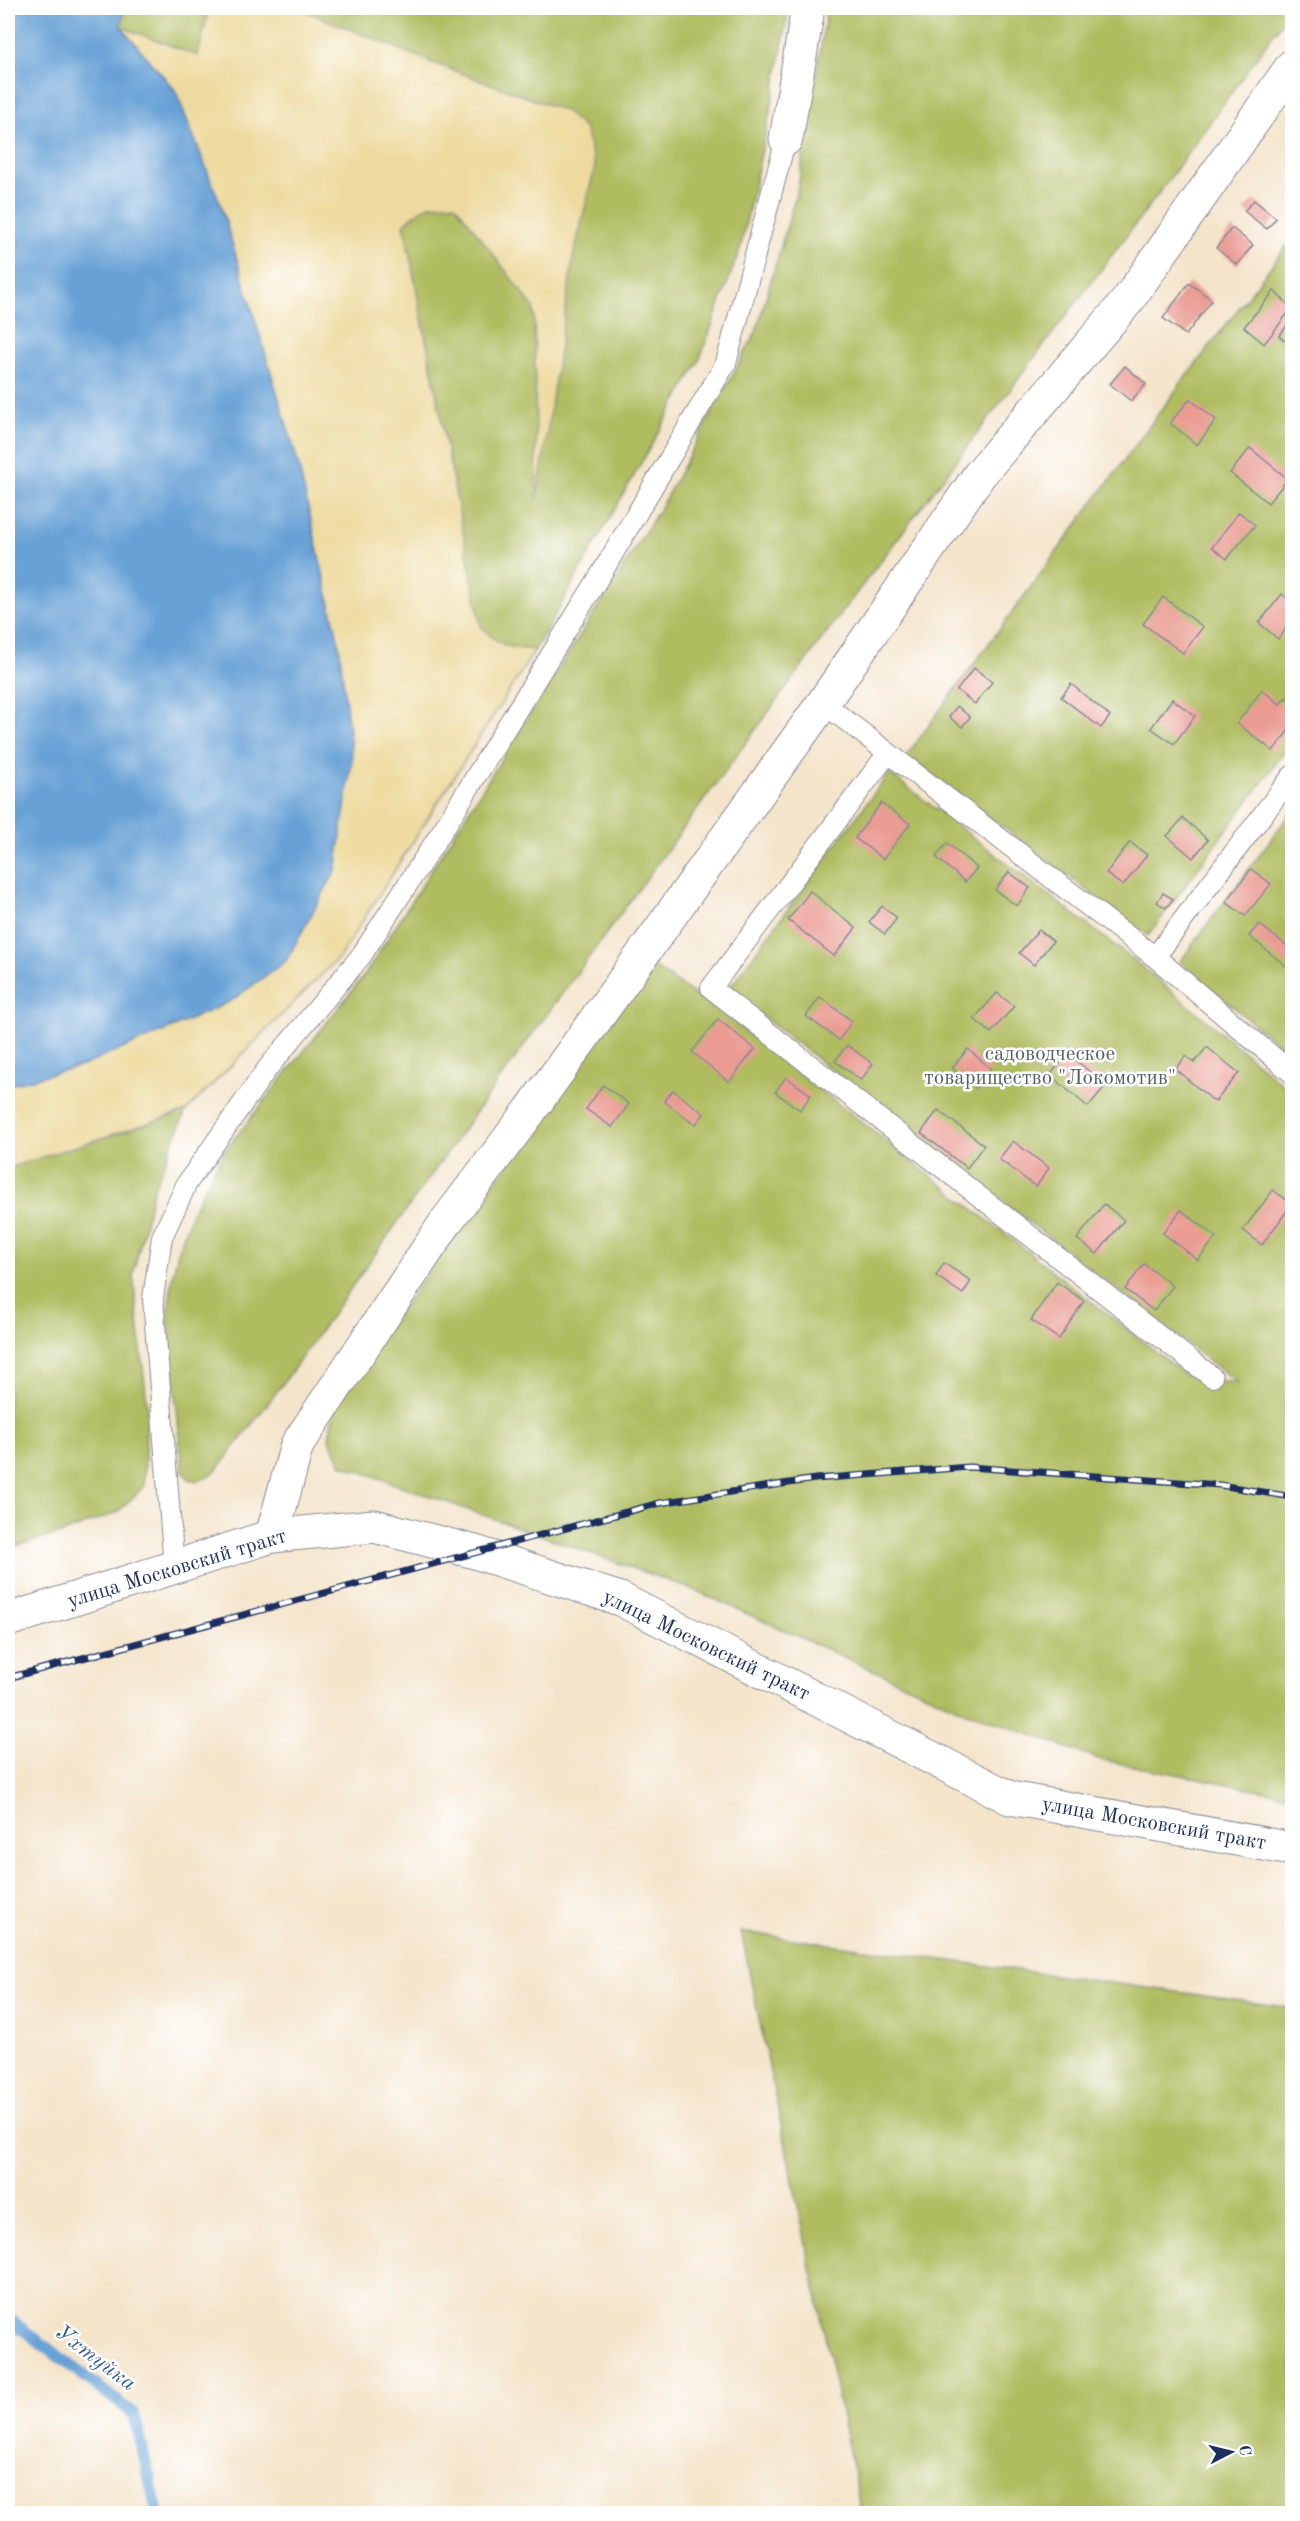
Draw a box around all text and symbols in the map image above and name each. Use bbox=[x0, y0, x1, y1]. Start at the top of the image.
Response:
park label: садоводческое товарищество "Локомотив" bbox=[924, 1044, 1176, 1089]
street label: улица Московский тракт bbox=[65, 1526, 289, 1612]
street label: улица Московский тракт bbox=[599, 1587, 813, 1705]
street label: улица Московский тракт bbox=[1040, 1794, 1268, 1854]
water label: Ухтуйка bbox=[50, 2321, 140, 2395]
north arrow bbox=[1201, 2422, 1261, 2482]
text: С bbox=[1235, 2444, 1252, 2457]

